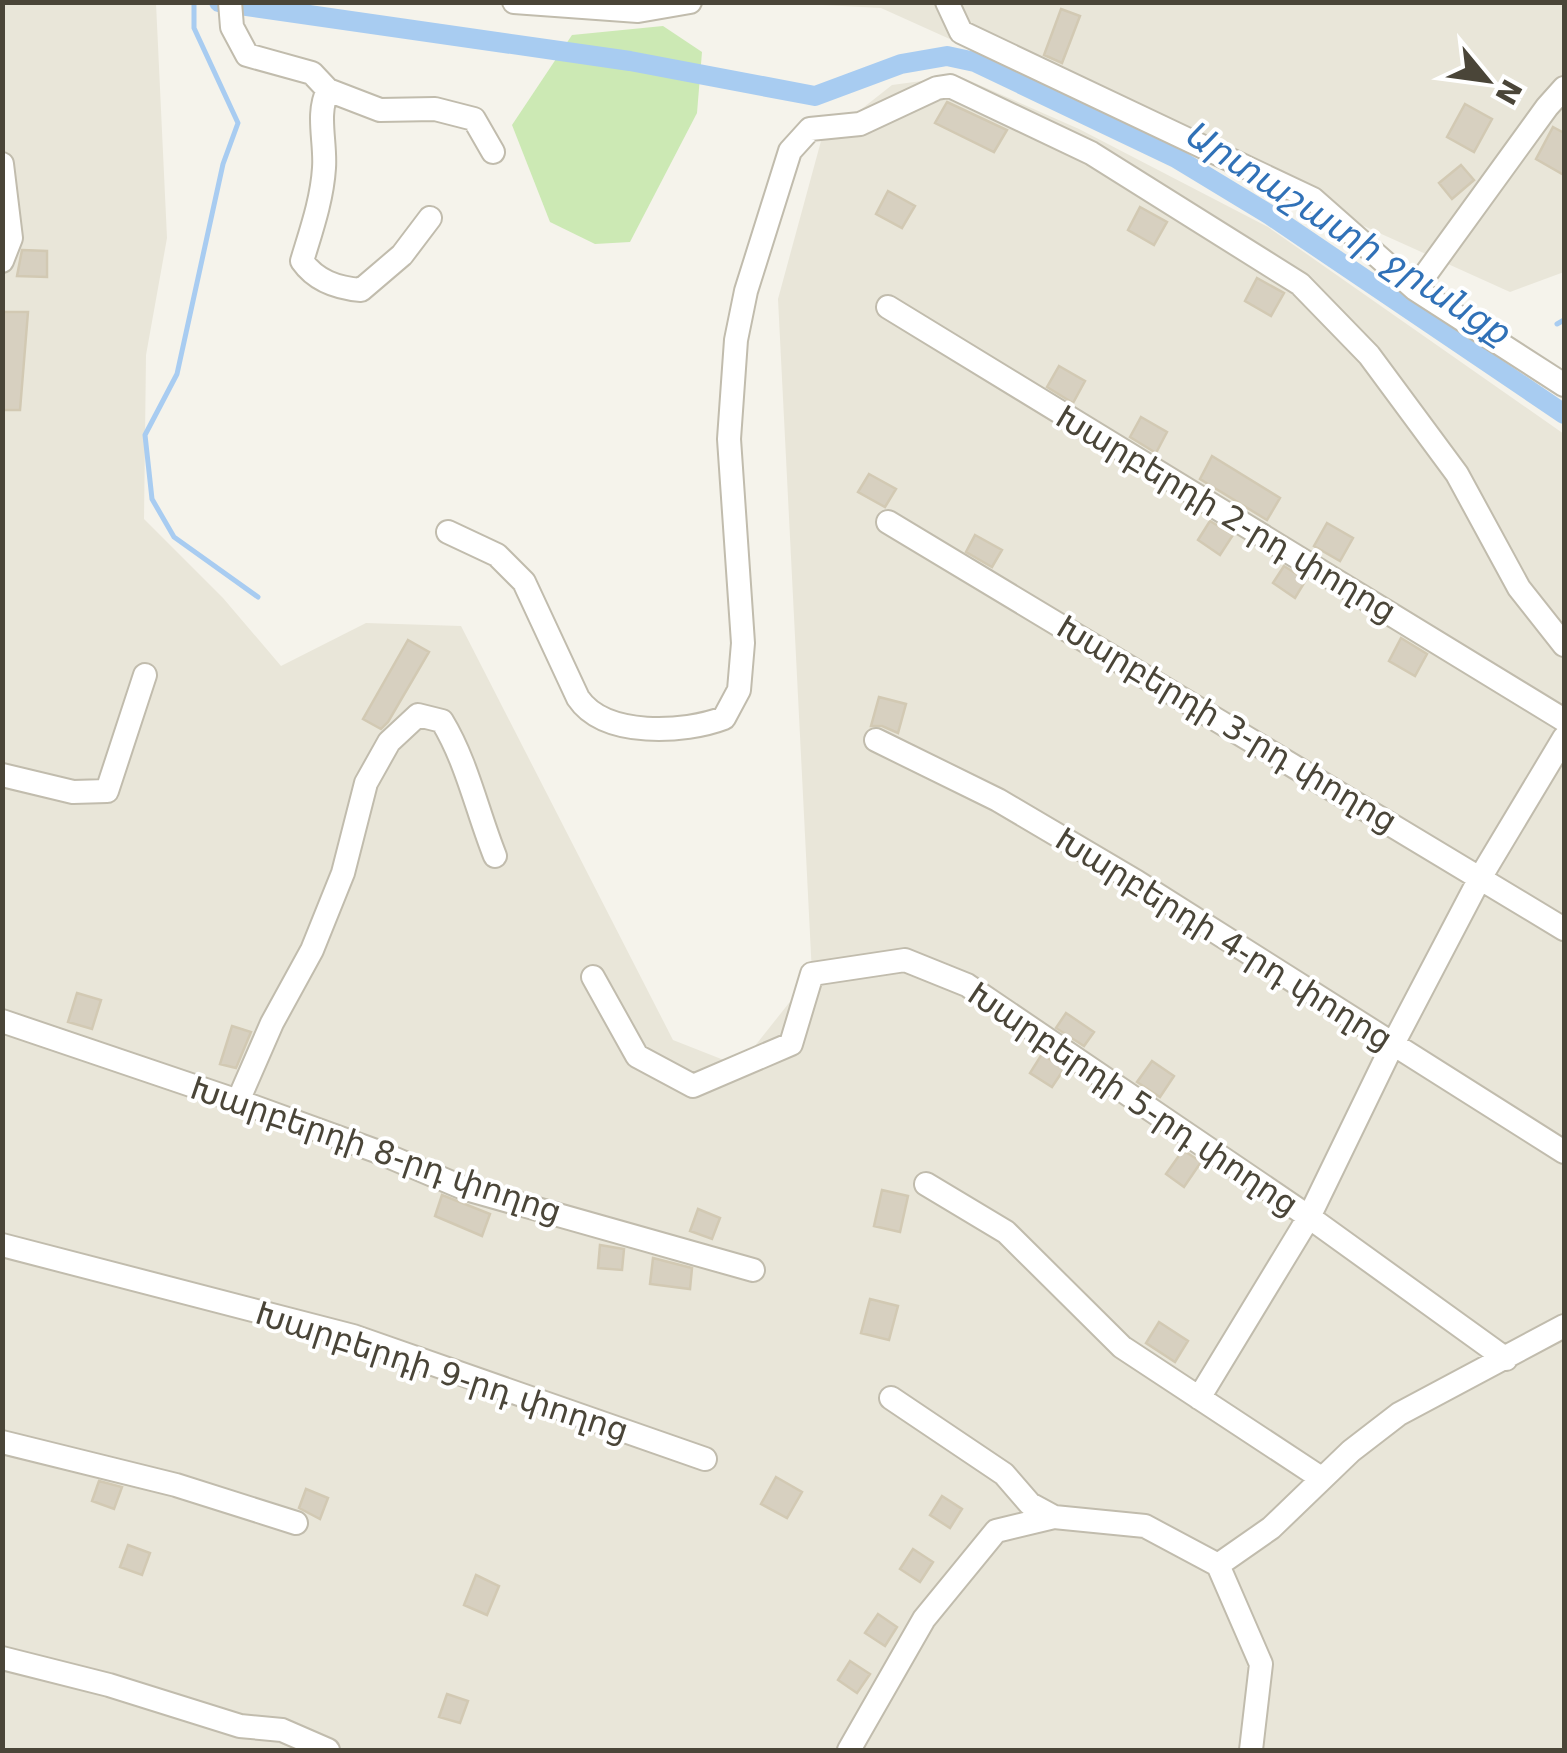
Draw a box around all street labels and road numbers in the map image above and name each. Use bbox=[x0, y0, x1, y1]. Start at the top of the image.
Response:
street label: Խարբերդի 2-րդ փողոց bbox=[1049, 397, 1403, 631]
street label: Խարբերդի 3-րդ փողոց bbox=[1050, 607, 1404, 841]
street label: Խարբերդի 4-րդ փողոց bbox=[1049, 820, 1399, 1058]
street label: Խարբերդի 5-րդ փողոց bbox=[961, 974, 1305, 1224]
street label: Խարբերդի 8-րդ փողոց bbox=[186, 1069, 566, 1231]
street label: Խարբերդի 9-րդ փողոց bbox=[251, 1294, 633, 1450]

